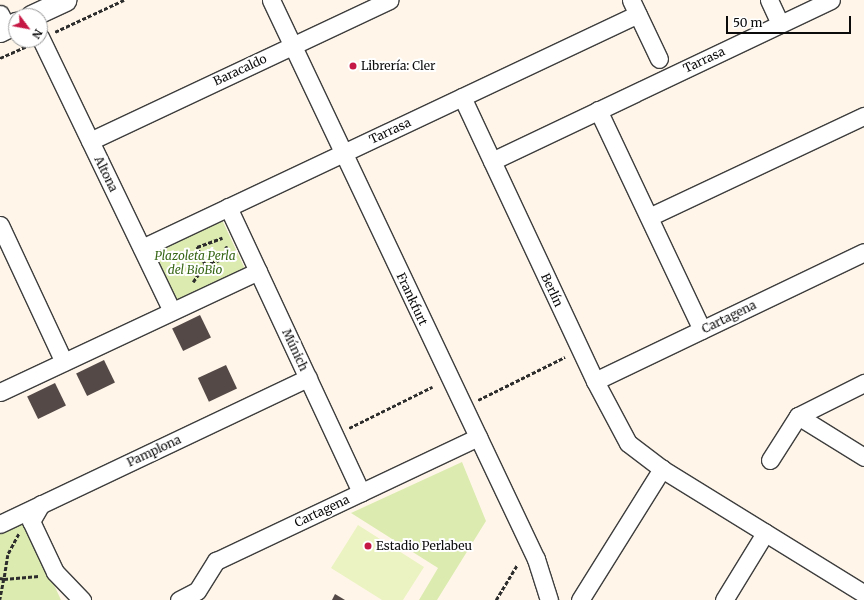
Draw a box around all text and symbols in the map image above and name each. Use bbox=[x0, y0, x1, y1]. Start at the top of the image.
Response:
north arrow bbox=[8, 8, 48, 48]
scale bar bbox=[728, 8, 853, 34]
text: 50 m bbox=[733, 15, 762, 30]
text: N bbox=[29, 26, 46, 41]
street label: Tarrasa bbox=[681, 44, 727, 76]
street label: Baracaldo bbox=[211, 51, 269, 89]
place label: Librería: Cler bbox=[361, 59, 435, 73]
marker: Librería: Cler bbox=[348, 61, 358, 71]
street label: Tarrasa bbox=[367, 115, 413, 147]
street label: Altona bbox=[91, 154, 121, 194]
park label: Plazoleta Perla del BioBio bbox=[154, 249, 236, 277]
street label: Frankfurt bbox=[394, 270, 430, 328]
street label: Berlín bbox=[538, 271, 566, 309]
street label: Cartagena bbox=[699, 298, 759, 336]
street label: Múnich bbox=[279, 327, 311, 373]
street label: Pamplona bbox=[125, 432, 183, 470]
street label: Cartagena bbox=[292, 492, 352, 530]
place label: Estadio Perlabeu bbox=[376, 539, 472, 553]
marker: Estadio Perlabeu bbox=[363, 541, 373, 551]

